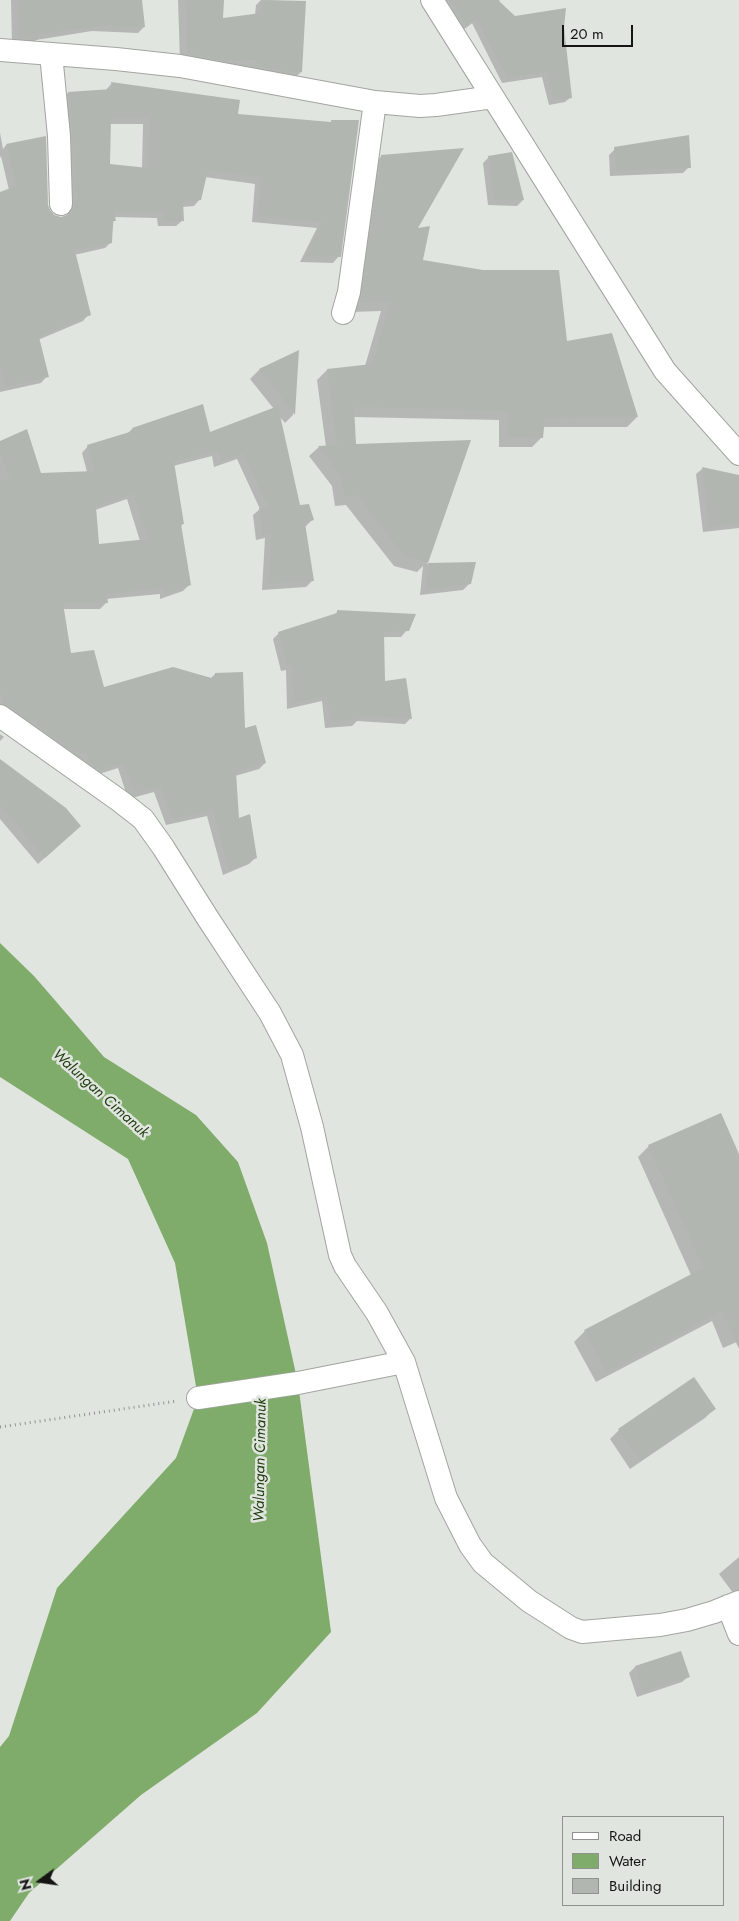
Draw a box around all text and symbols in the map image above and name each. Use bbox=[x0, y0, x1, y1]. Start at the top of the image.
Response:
scale bar bbox=[564, 15, 635, 47]
text: 20 m bbox=[570, 23, 604, 45]
water label: Walungan Cimanuk bbox=[48, 1046, 152, 1142]
water label: Walungan Cimanuk bbox=[251, 1398, 271, 1522]
legend bbox=[562, 1816, 724, 1906]
text: Road bbox=[609, 1825, 641, 1847]
text: Water bbox=[609, 1850, 646, 1872]
north arrow bbox=[15, 1856, 65, 1906]
text: Building bbox=[609, 1875, 661, 1897]
text: N bbox=[14, 1877, 36, 1892]

